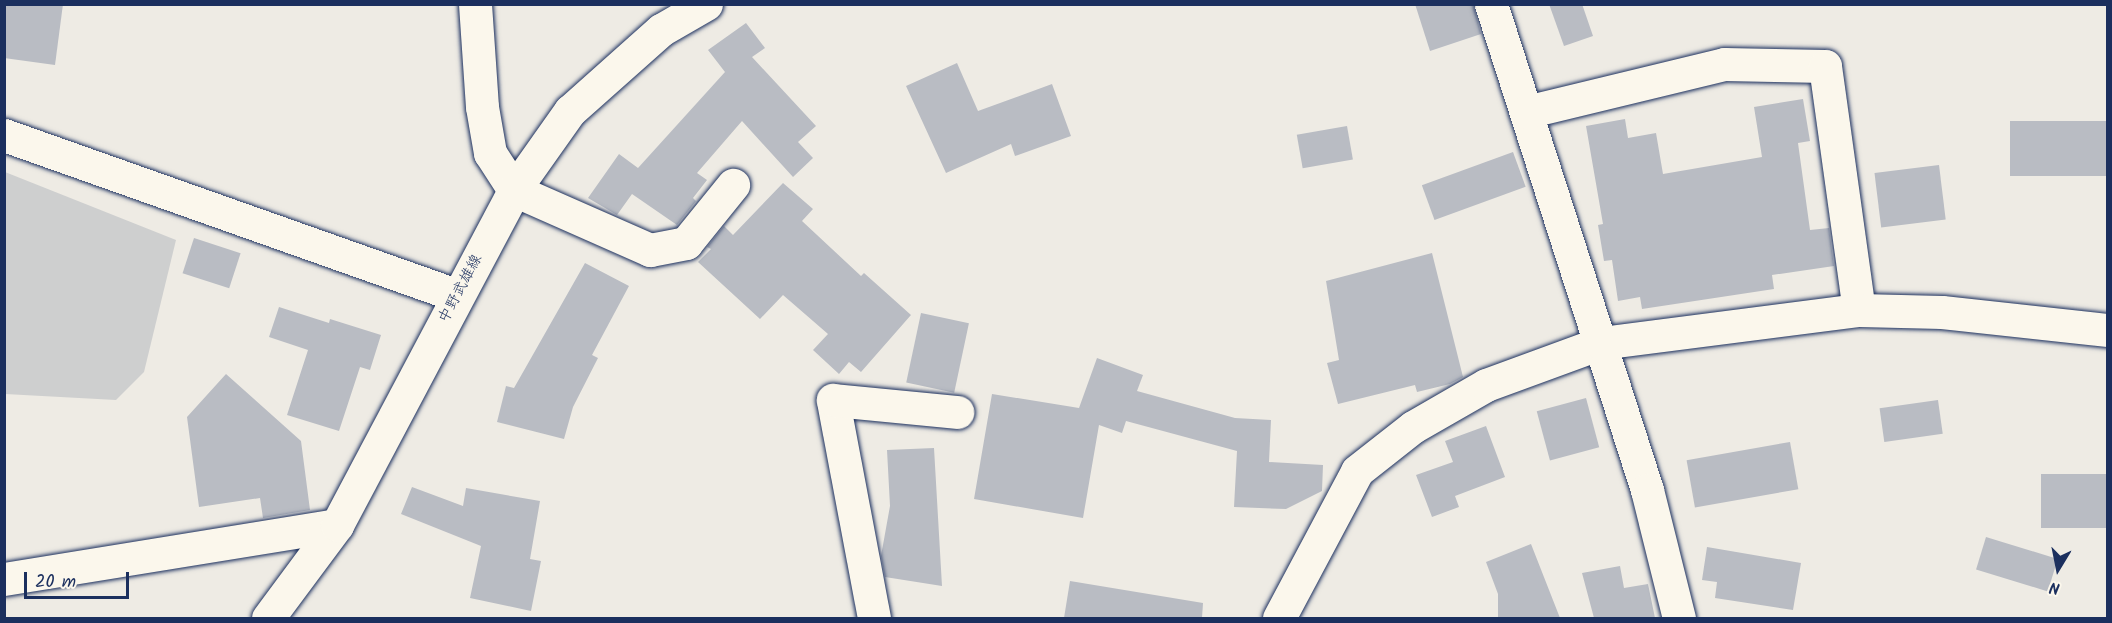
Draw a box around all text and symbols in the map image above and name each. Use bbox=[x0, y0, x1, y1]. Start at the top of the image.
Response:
street label: 中野武雄線 bbox=[435, 252, 487, 326]
north arrow bbox=[2028, 539, 2088, 599]
scale bar bbox=[27, 560, 132, 598]
text: 20 m bbox=[35, 568, 76, 597]
text: N bbox=[2048, 574, 2062, 600]

